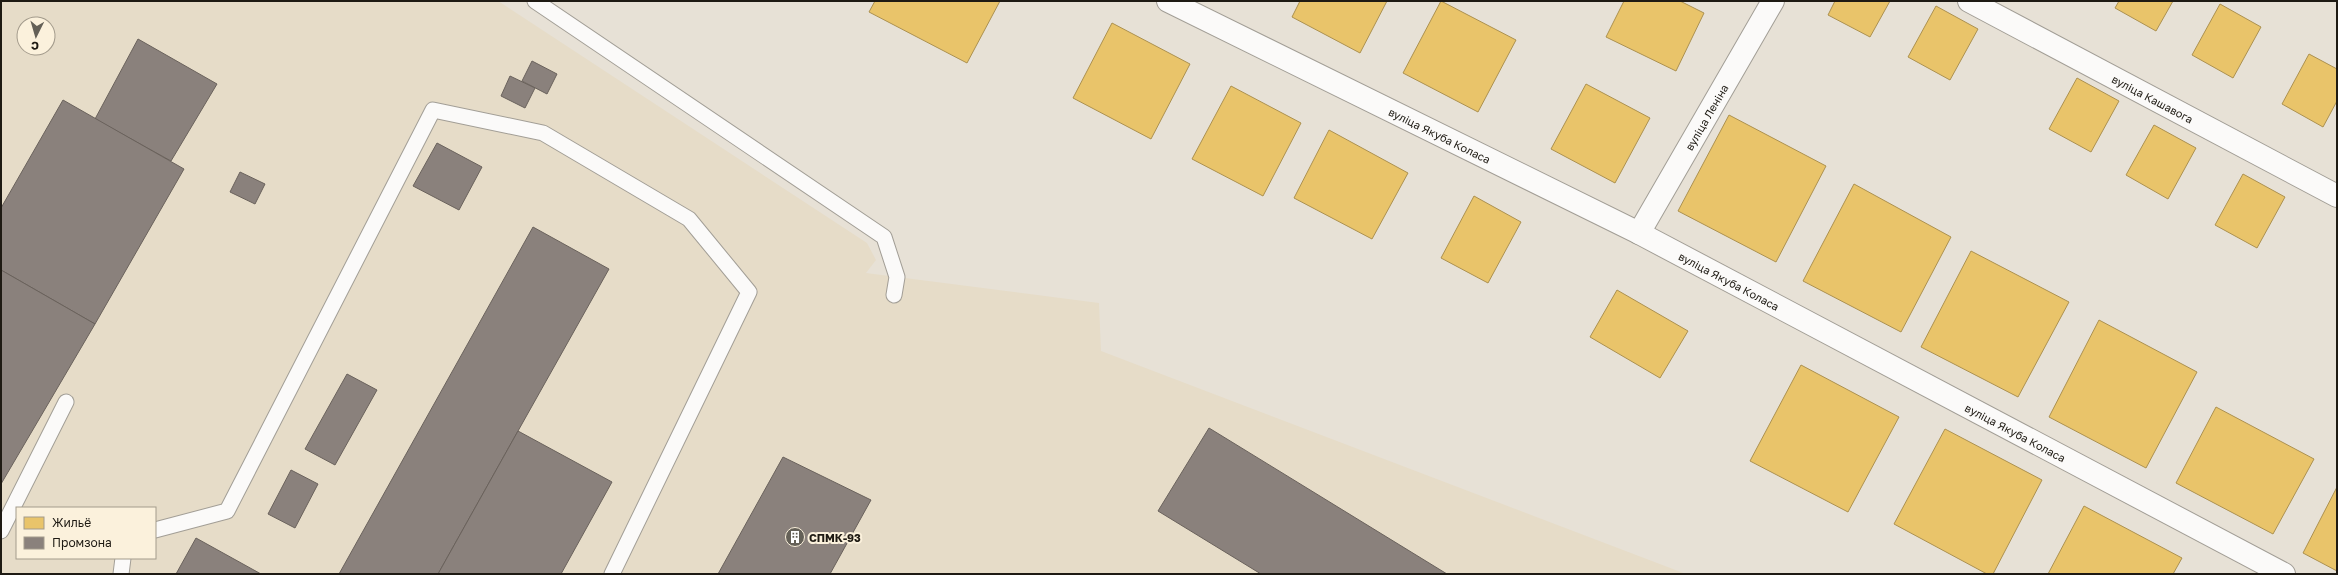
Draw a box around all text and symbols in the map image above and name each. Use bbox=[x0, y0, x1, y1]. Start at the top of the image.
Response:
north arrow bbox=[16, 16, 56, 56]
text: С bbox=[30, 40, 40, 53]
street label: вуліца Кашавога bbox=[2110, 72, 2196, 125]
street label: вуліца Леніна bbox=[1682, 82, 1730, 152]
street label: вуліца Якуба Коласа bbox=[1387, 104, 1493, 165]
street label: вуліца Якуба Коласа bbox=[1677, 249, 1782, 313]
street label: вуліца Якуба Коласа bbox=[1963, 400, 2068, 464]
legend bbox=[16, 507, 156, 559]
text: Жильё bbox=[52, 515, 91, 530]
building icon: СПМК-93 bbox=[784, 526, 806, 548]
place label: СПМК-93 bbox=[809, 531, 861, 544]
text: Промзона bbox=[52, 535, 112, 550]

